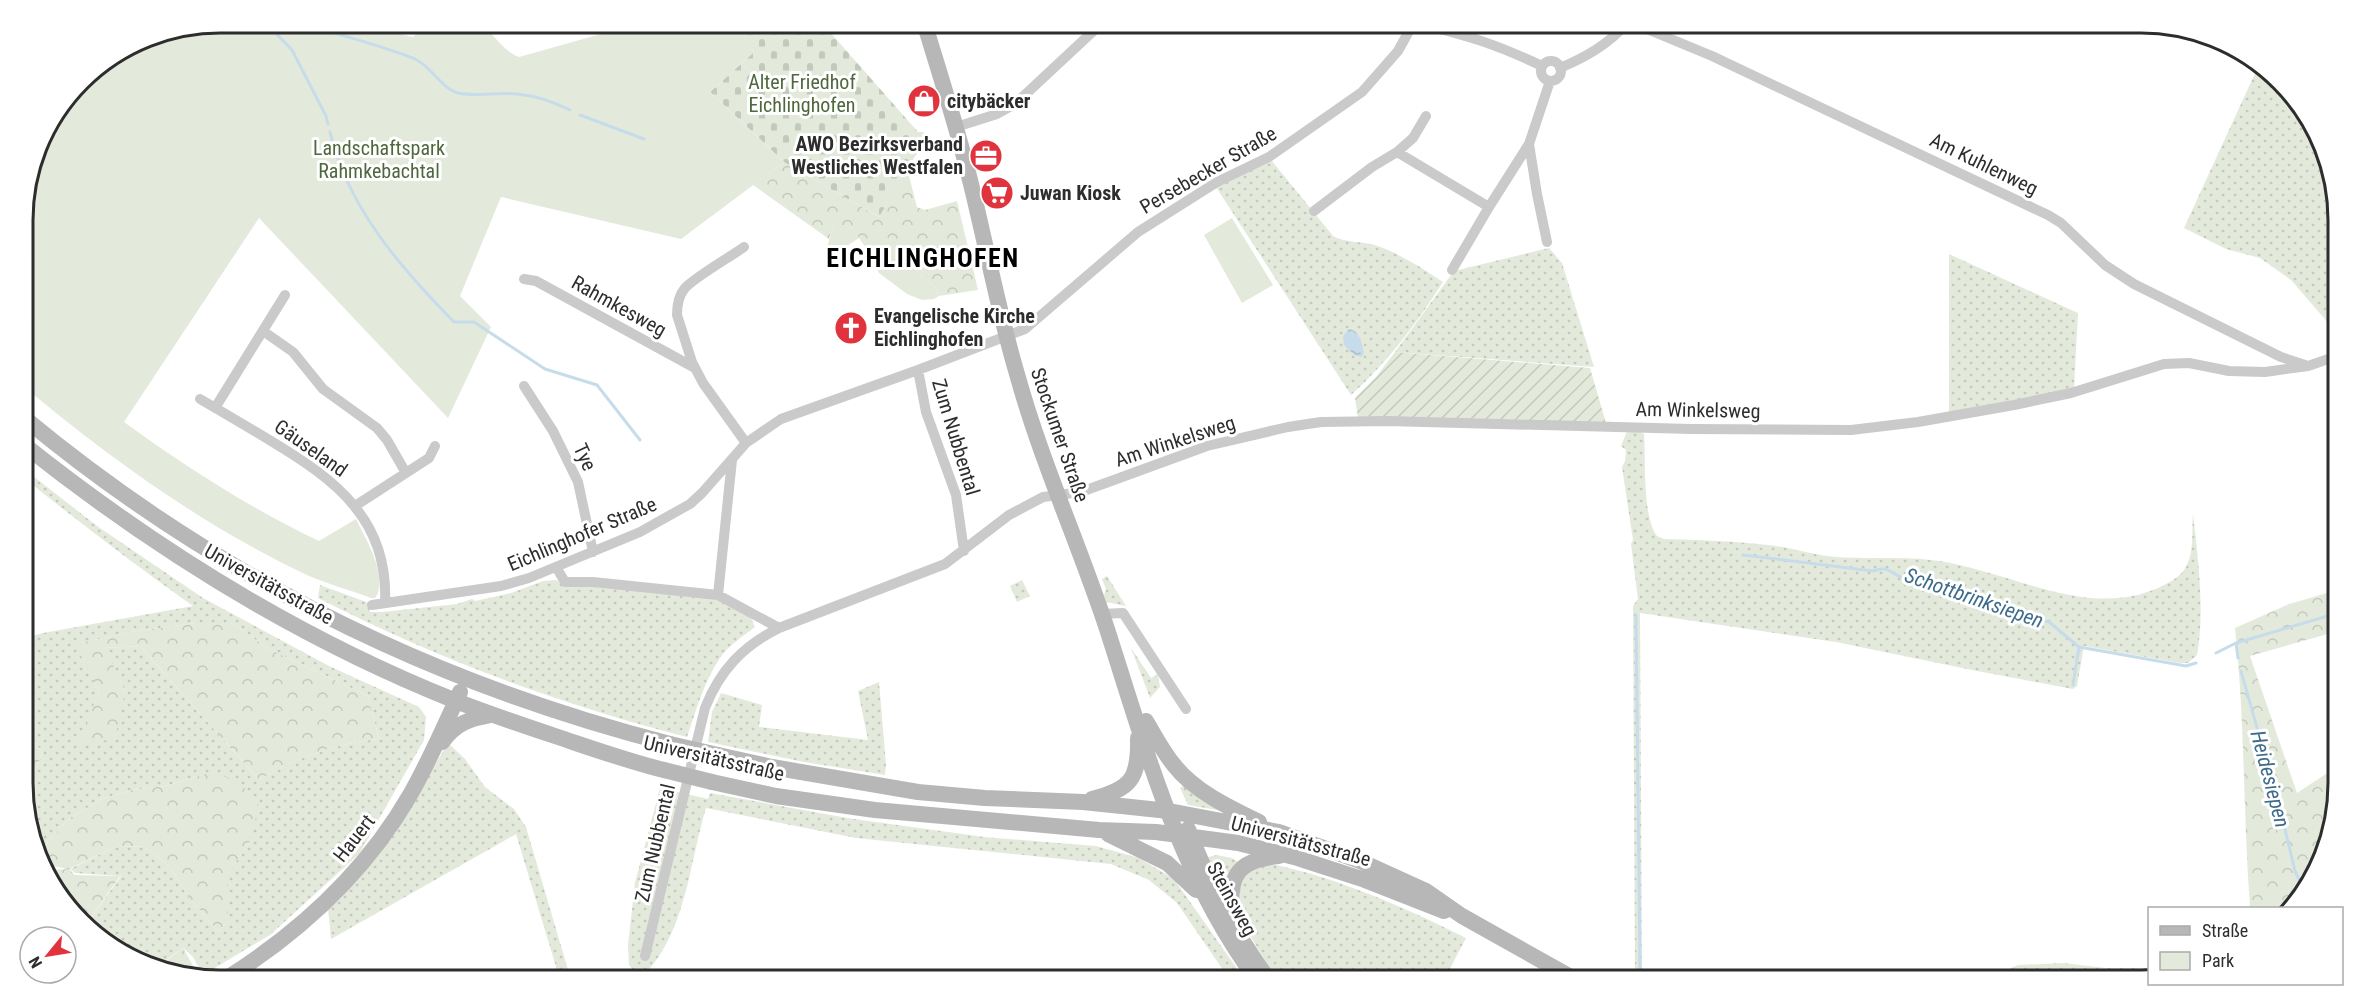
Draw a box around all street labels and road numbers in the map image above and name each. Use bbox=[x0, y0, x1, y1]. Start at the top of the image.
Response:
street label: Persebecker Straße bbox=[1135, 121, 1281, 219]
street label: Am Kuhlenweg bbox=[1926, 128, 2042, 200]
street label: Rahmkesweg bbox=[567, 270, 671, 342]
street label: Stockumer Straße bbox=[1026, 365, 1094, 505]
street label: Zum Nubbental bbox=[927, 376, 985, 498]
street label: Am Winkelsweg bbox=[1635, 397, 1761, 423]
street label: Am Winkelsweg bbox=[1112, 410, 1238, 472]
street label: Gäuseland bbox=[270, 414, 352, 482]
street label: Tye bbox=[568, 440, 602, 474]
street label: Eichlinghofer Straße bbox=[504, 492, 660, 576]
street label: Universitätsstraße bbox=[200, 539, 338, 629]
street label: Universitätsstraße bbox=[641, 730, 787, 786]
street label: Zum Nubbental bbox=[630, 782, 680, 904]
street label: Hauert bbox=[328, 809, 380, 866]
street label: Universitätsstraße bbox=[1228, 811, 1374, 871]
street label: Steinsweg bbox=[1202, 858, 1262, 940]

